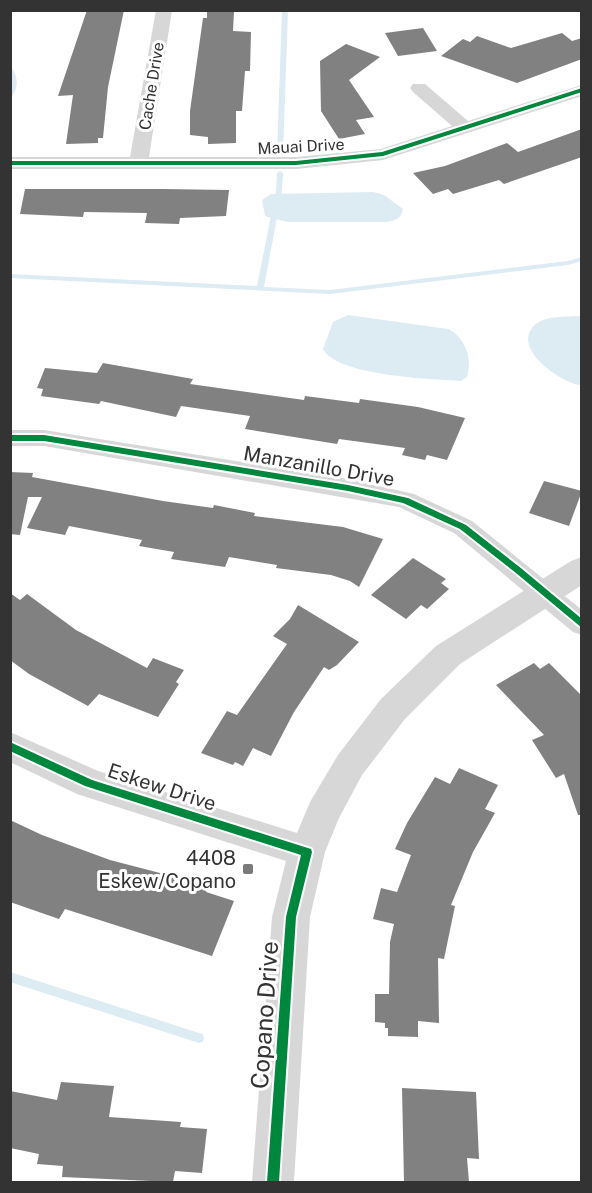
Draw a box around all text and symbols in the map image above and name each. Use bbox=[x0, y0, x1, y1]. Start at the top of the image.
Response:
street label: Cache Drive bbox=[135, 41, 168, 131]
street label: Mauai Drive bbox=[257, 135, 345, 158]
street label: Manzanillo Drive bbox=[242, 441, 396, 491]
street label: Eskew Drive bbox=[105, 758, 219, 816]
place label: 4408 Eskew/Copano bbox=[98, 846, 236, 893]
marker: 4408 Eskew/Copano bbox=[241, 862, 255, 876]
street label: Copano Drive bbox=[245, 940, 283, 1090]

